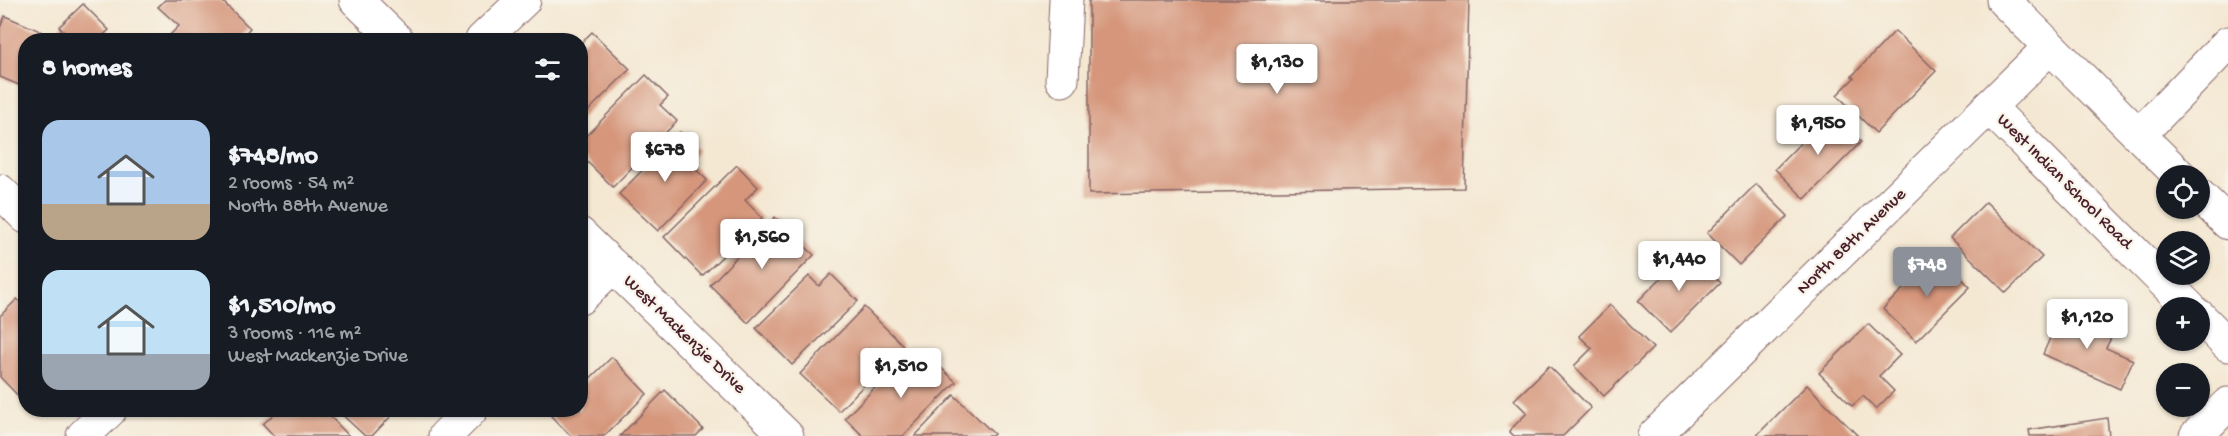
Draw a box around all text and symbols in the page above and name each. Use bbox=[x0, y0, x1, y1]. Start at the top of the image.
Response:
pin: $1,130 bbox=[1228, 44, 1326, 95]
text: $1,130 bbox=[1250, 52, 1304, 75]
icon: filters bbox=[531, 53, 564, 86]
text: 8 homes bbox=[42, 54, 131, 85]
pin: $1,950 bbox=[1769, 105, 1867, 156]
street label: West Indian School Road bbox=[1992, 110, 2137, 255]
text: $1,950 bbox=[1790, 113, 1846, 136]
pin: $678 bbox=[629, 132, 701, 183]
text: $678 bbox=[645, 140, 685, 163]
text: $748/mo bbox=[228, 142, 318, 173]
icon: home bbox=[90, 144, 162, 216]
map controls bbox=[2156, 165, 2210, 417]
button: locate bbox=[2156, 165, 2210, 219]
text: 2 rooms · 54 m² bbox=[228, 173, 355, 196]
street label: North 88th Avenue bbox=[1793, 184, 1912, 300]
text: North 88th Avenue bbox=[228, 196, 388, 219]
pin: $1,560 bbox=[713, 219, 811, 270]
text: $1,560 bbox=[734, 227, 790, 250]
button: layers bbox=[2156, 231, 2210, 285]
pin: $1,440 bbox=[1630, 241, 1728, 292]
pin: $748 bbox=[1891, 247, 1963, 298]
text: $1,440 bbox=[1652, 249, 1706, 272]
text: $748 bbox=[1907, 255, 1947, 278]
street label: West Mackenzie Drive bbox=[618, 271, 750, 399]
text: $1,510/mo bbox=[228, 292, 335, 323]
icon: home bbox=[90, 294, 162, 366]
button: + bbox=[2156, 297, 2210, 351]
pin: $1,120 bbox=[2038, 299, 2136, 350]
text: $1,120 bbox=[2061, 307, 2113, 330]
text: 3 rooms · 116 m² bbox=[228, 323, 361, 346]
text: West Mackenzie Drive bbox=[228, 346, 408, 369]
pin: $1,510 bbox=[852, 348, 950, 399]
text: $1,510 bbox=[874, 356, 928, 379]
button: − bbox=[2156, 363, 2210, 417]

